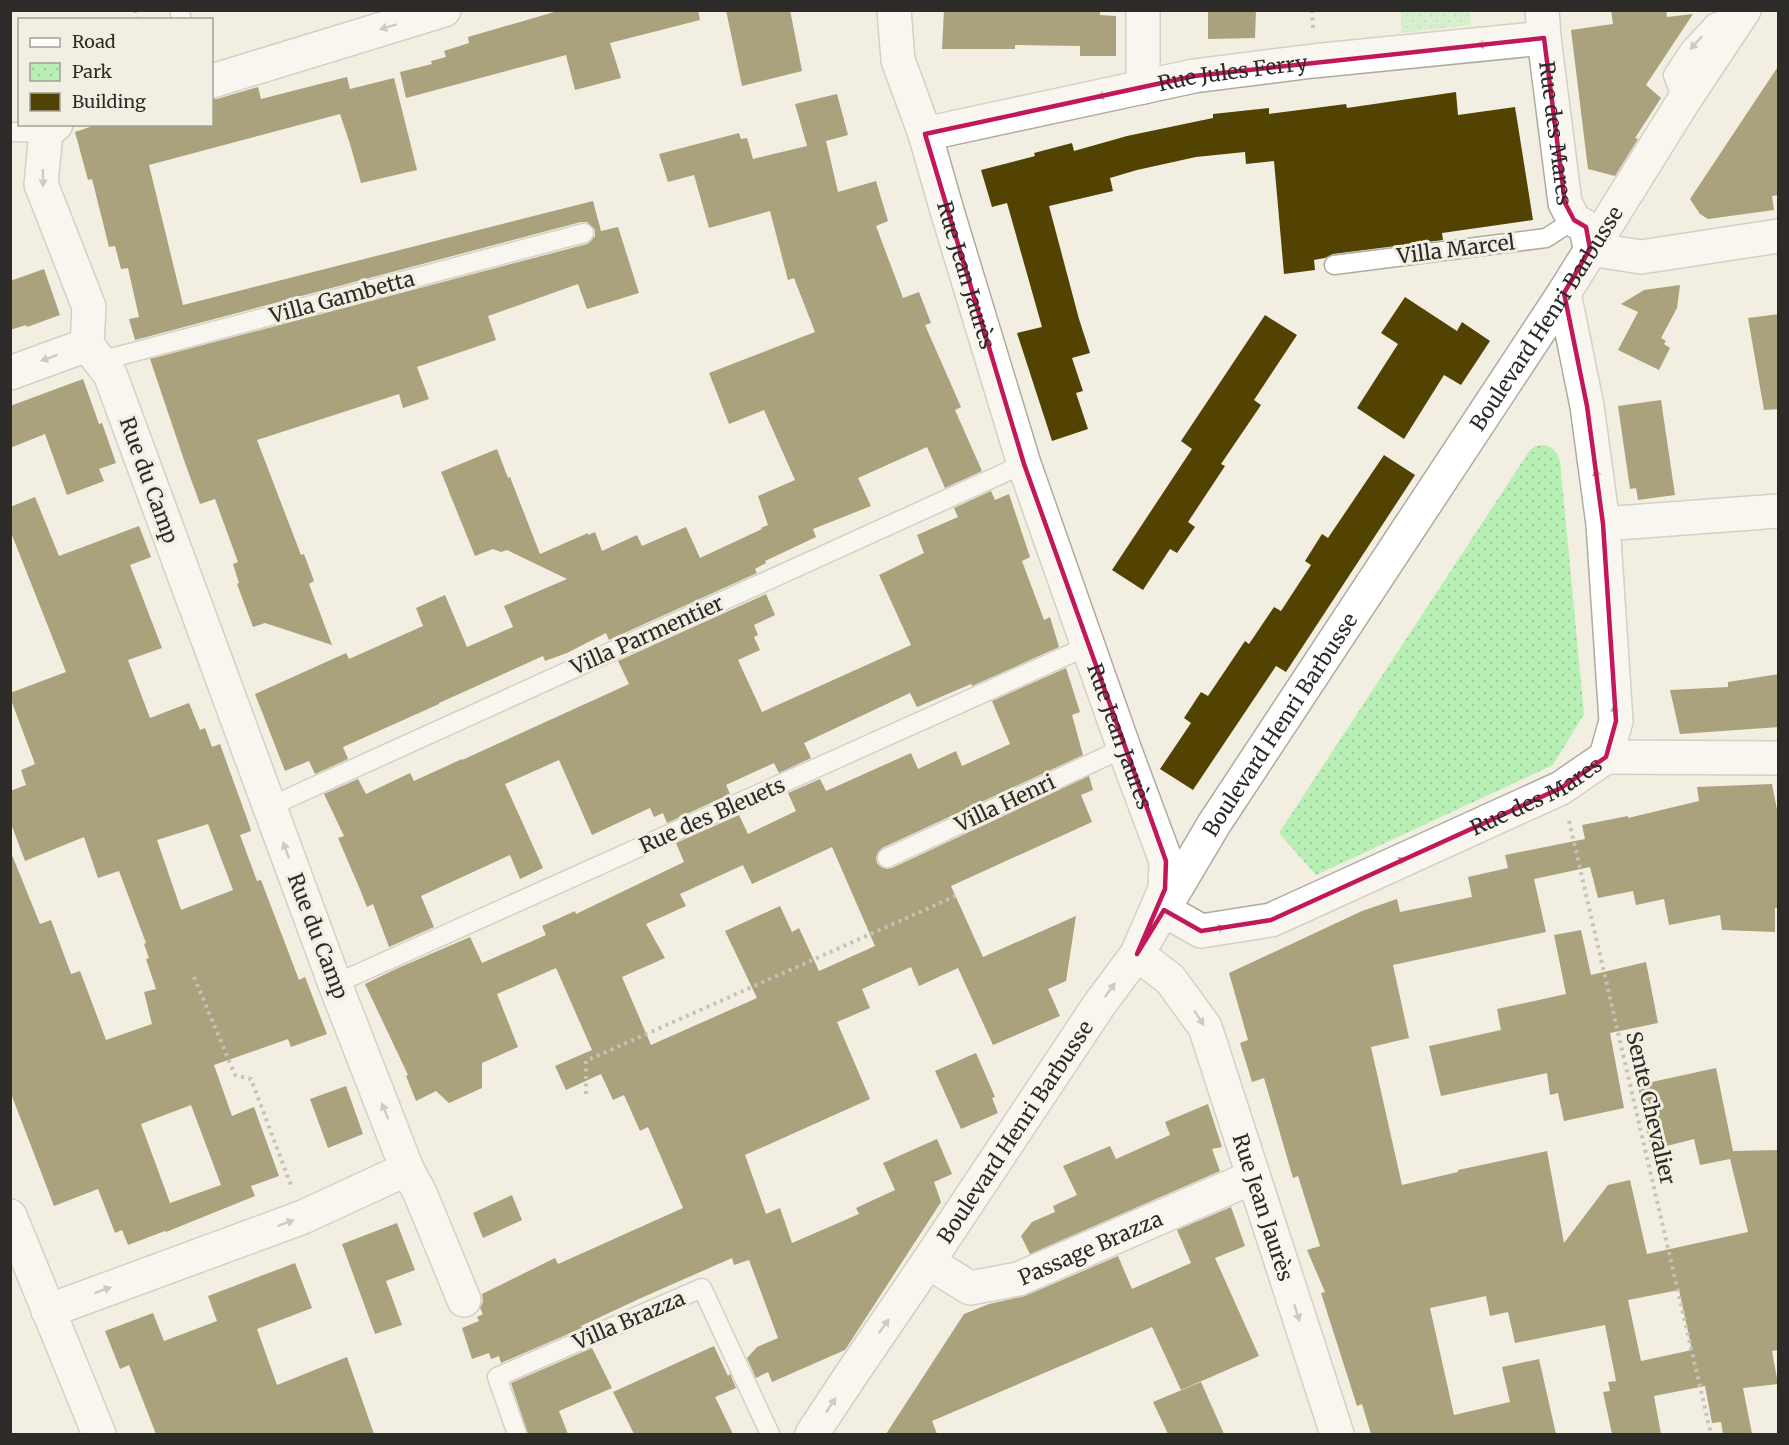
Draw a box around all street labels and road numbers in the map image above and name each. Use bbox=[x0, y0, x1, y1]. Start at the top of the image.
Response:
street label: Rue Jules Ferry bbox=[1155, 48, 1310, 97]
street label: Rue des Mares bbox=[1534, 59, 1579, 207]
street label: Rue Jean Jaurès bbox=[931, 198, 1002, 352]
street label: Boulevard Henri Barbusse bbox=[1464, 201, 1629, 436]
street label: Villa Marcel bbox=[1394, 228, 1517, 270]
street label: Villa Gambetta bbox=[266, 265, 417, 330]
street label: Rue du Camp bbox=[114, 413, 184, 547]
street label: Villa Parmentier bbox=[565, 589, 728, 681]
street label: Boulevard Henri Barbusse bbox=[1196, 608, 1363, 841]
street label: Rue Jean Jaurès bbox=[1082, 659, 1159, 813]
street label: Rue des Mares bbox=[1466, 750, 1607, 841]
street label: Villa Henri bbox=[950, 768, 1060, 838]
street label: Rue des Bleuets bbox=[635, 771, 789, 859]
street label: Rue du Camp bbox=[282, 869, 354, 1003]
street label: Boulevard Henri Barbusse bbox=[931, 1015, 1099, 1248]
street label: Sente Chevalier bbox=[1620, 1029, 1682, 1187]
street label: Rue Jean Jaurès bbox=[1227, 1130, 1300, 1284]
street label: Passage Brazza bbox=[1014, 1205, 1166, 1291]
street label: Villa Brazza bbox=[568, 1284, 689, 1356]

